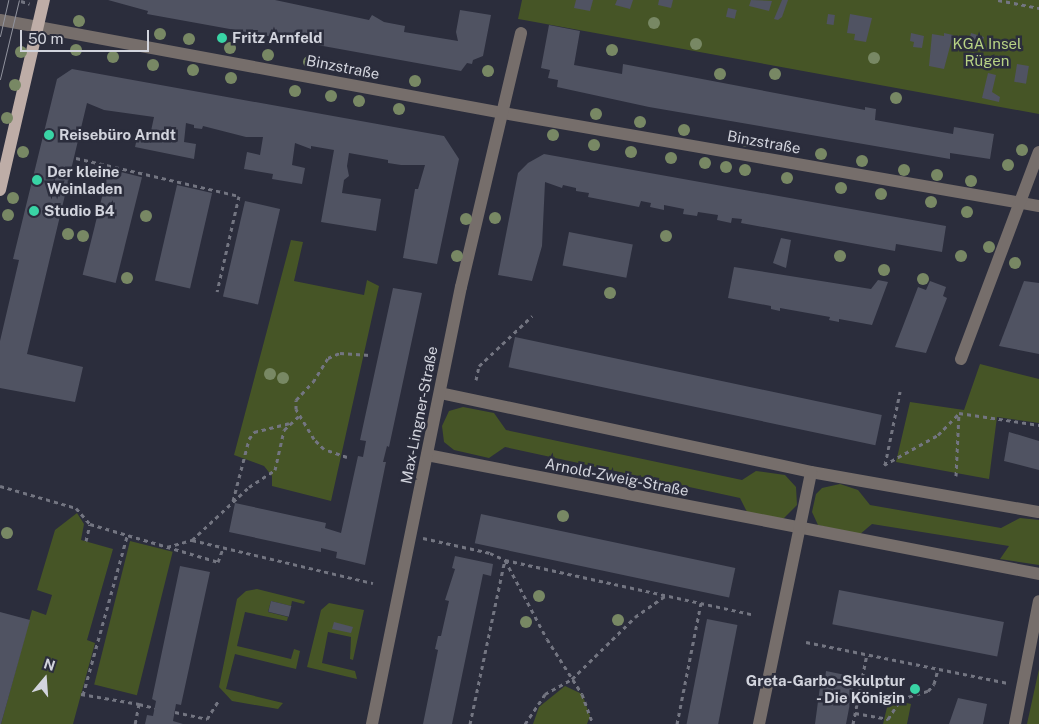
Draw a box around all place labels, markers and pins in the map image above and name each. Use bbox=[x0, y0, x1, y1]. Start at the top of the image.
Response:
place label: Fritz Arnfeld bbox=[232, 29, 322, 47]
marker: Fritz Arnfeld bbox=[216, 32, 228, 44]
place label: Reisebüro Arndt bbox=[59, 126, 176, 144]
marker: Reisebüro Arndt bbox=[43, 129, 55, 141]
place label: Der kleine Weinladen bbox=[47, 162, 122, 197]
marker: Der kleine Weinladen bbox=[31, 174, 43, 186]
place label: Studio B4 bbox=[44, 202, 115, 220]
marker: Studio B4 bbox=[28, 205, 40, 217]
place label: Greta-Garbo-Skulptur - Die Königin bbox=[746, 671, 905, 706]
marker: Greta-Garbo-Skulptur - Die Königin bbox=[909, 683, 921, 695]

